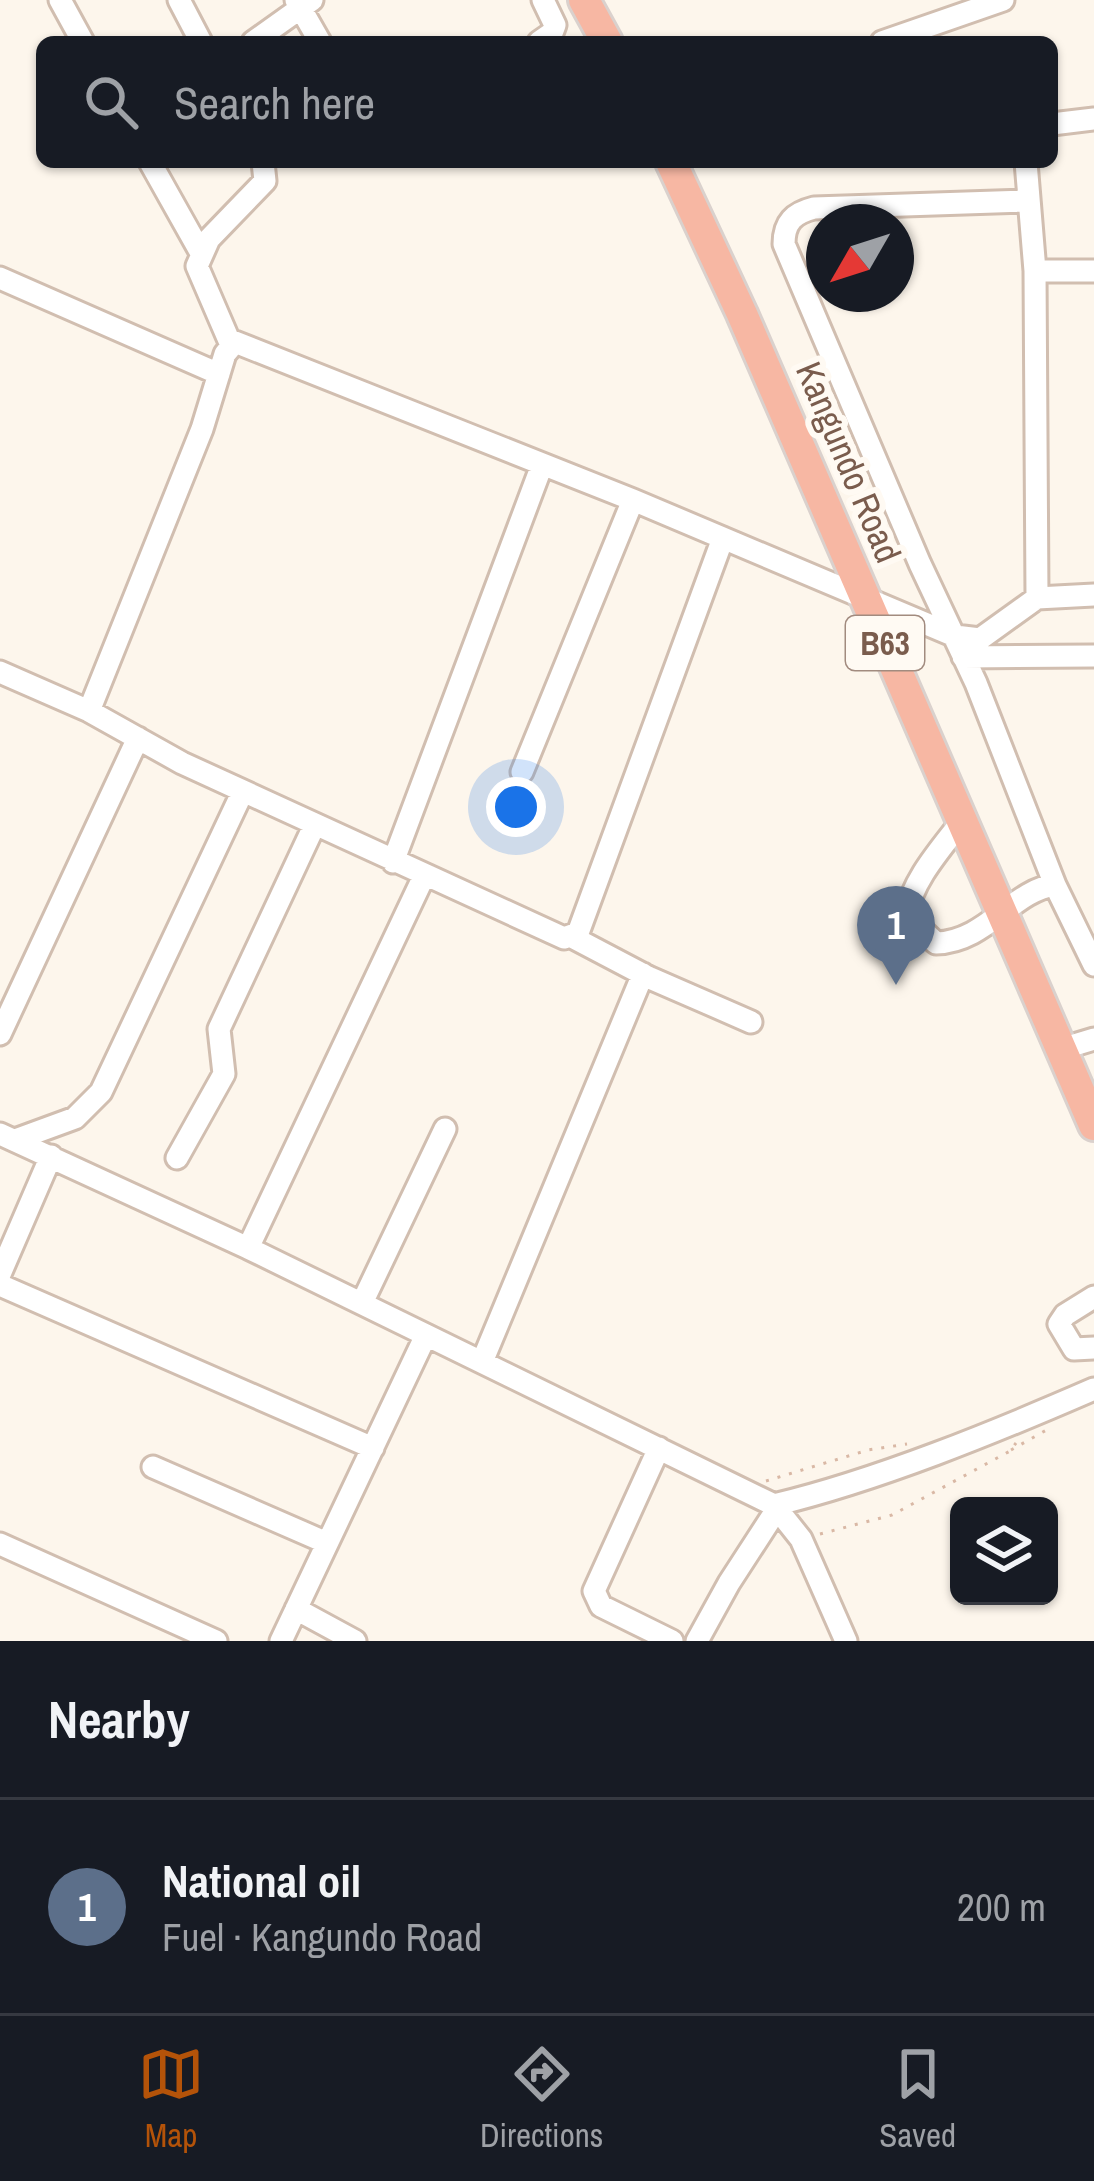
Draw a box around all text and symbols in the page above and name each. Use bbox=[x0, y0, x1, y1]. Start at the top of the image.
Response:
search box bbox=[36, 36, 1058, 168]
icon: search bbox=[78, 69, 144, 135]
text: Search here bbox=[174, 72, 375, 133]
north arrow bbox=[806, 204, 914, 312]
street label: Kangundo Road bbox=[785, 354, 913, 570]
road number: B63 bbox=[846, 616, 924, 670]
your location bbox=[486, 777, 546, 837]
pin: 1 bbox=[857, 886, 935, 985]
map controls bbox=[950, 1497, 1058, 1605]
button: layers bbox=[950, 1497, 1058, 1605]
text: Nearby bbox=[48, 1685, 190, 1754]
text: National oil bbox=[162, 1850, 361, 1911]
text: 1 bbox=[78, 1881, 96, 1933]
text: 200 m bbox=[957, 1881, 1046, 1933]
text: Fuel · Kangundo Road bbox=[162, 1911, 482, 1963]
tab: Map bbox=[138, 2041, 204, 2157]
tab: Directions bbox=[480, 2041, 603, 2157]
tab: Saved bbox=[879, 2041, 956, 2157]

